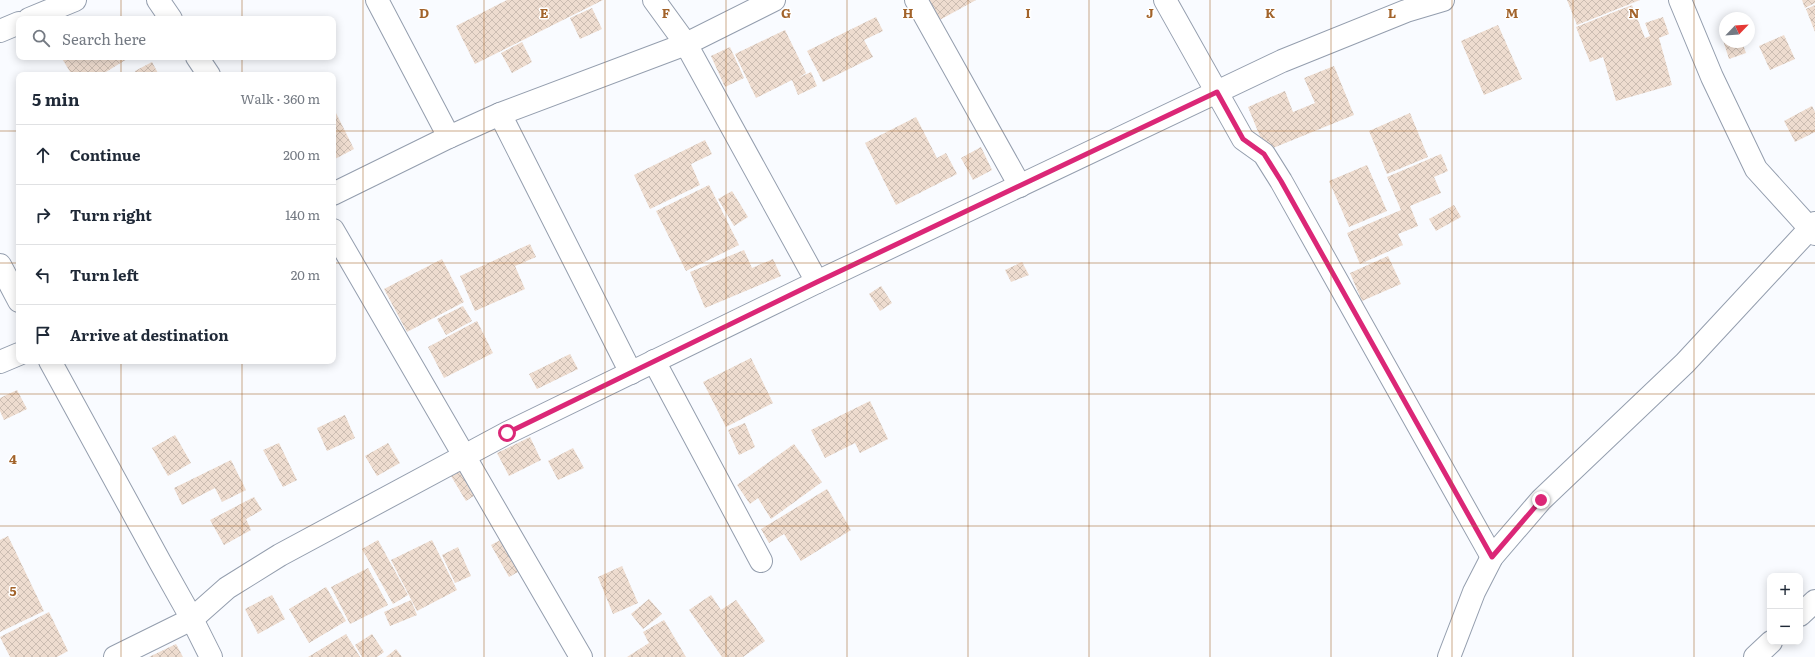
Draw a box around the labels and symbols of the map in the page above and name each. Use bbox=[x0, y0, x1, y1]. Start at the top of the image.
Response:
text: D bbox=[419, 3, 429, 22]
text: E bbox=[540, 3, 549, 22]
text: F bbox=[662, 3, 670, 22]
text: G bbox=[781, 3, 791, 22]
text: H bbox=[903, 3, 914, 22]
text: I bbox=[1025, 3, 1031, 22]
text: J bbox=[1146, 3, 1154, 22]
text: K bbox=[1265, 3, 1276, 22]
text: L bbox=[1388, 3, 1396, 22]
text: M bbox=[1506, 3, 1519, 22]
text: N bbox=[1629, 3, 1640, 22]
north arrow bbox=[1719, 12, 1755, 48]
route start bbox=[498, 424, 516, 442]
text: 4 bbox=[9, 449, 17, 468]
route end bbox=[1532, 491, 1550, 509]
text: 5 bbox=[9, 581, 17, 600]

